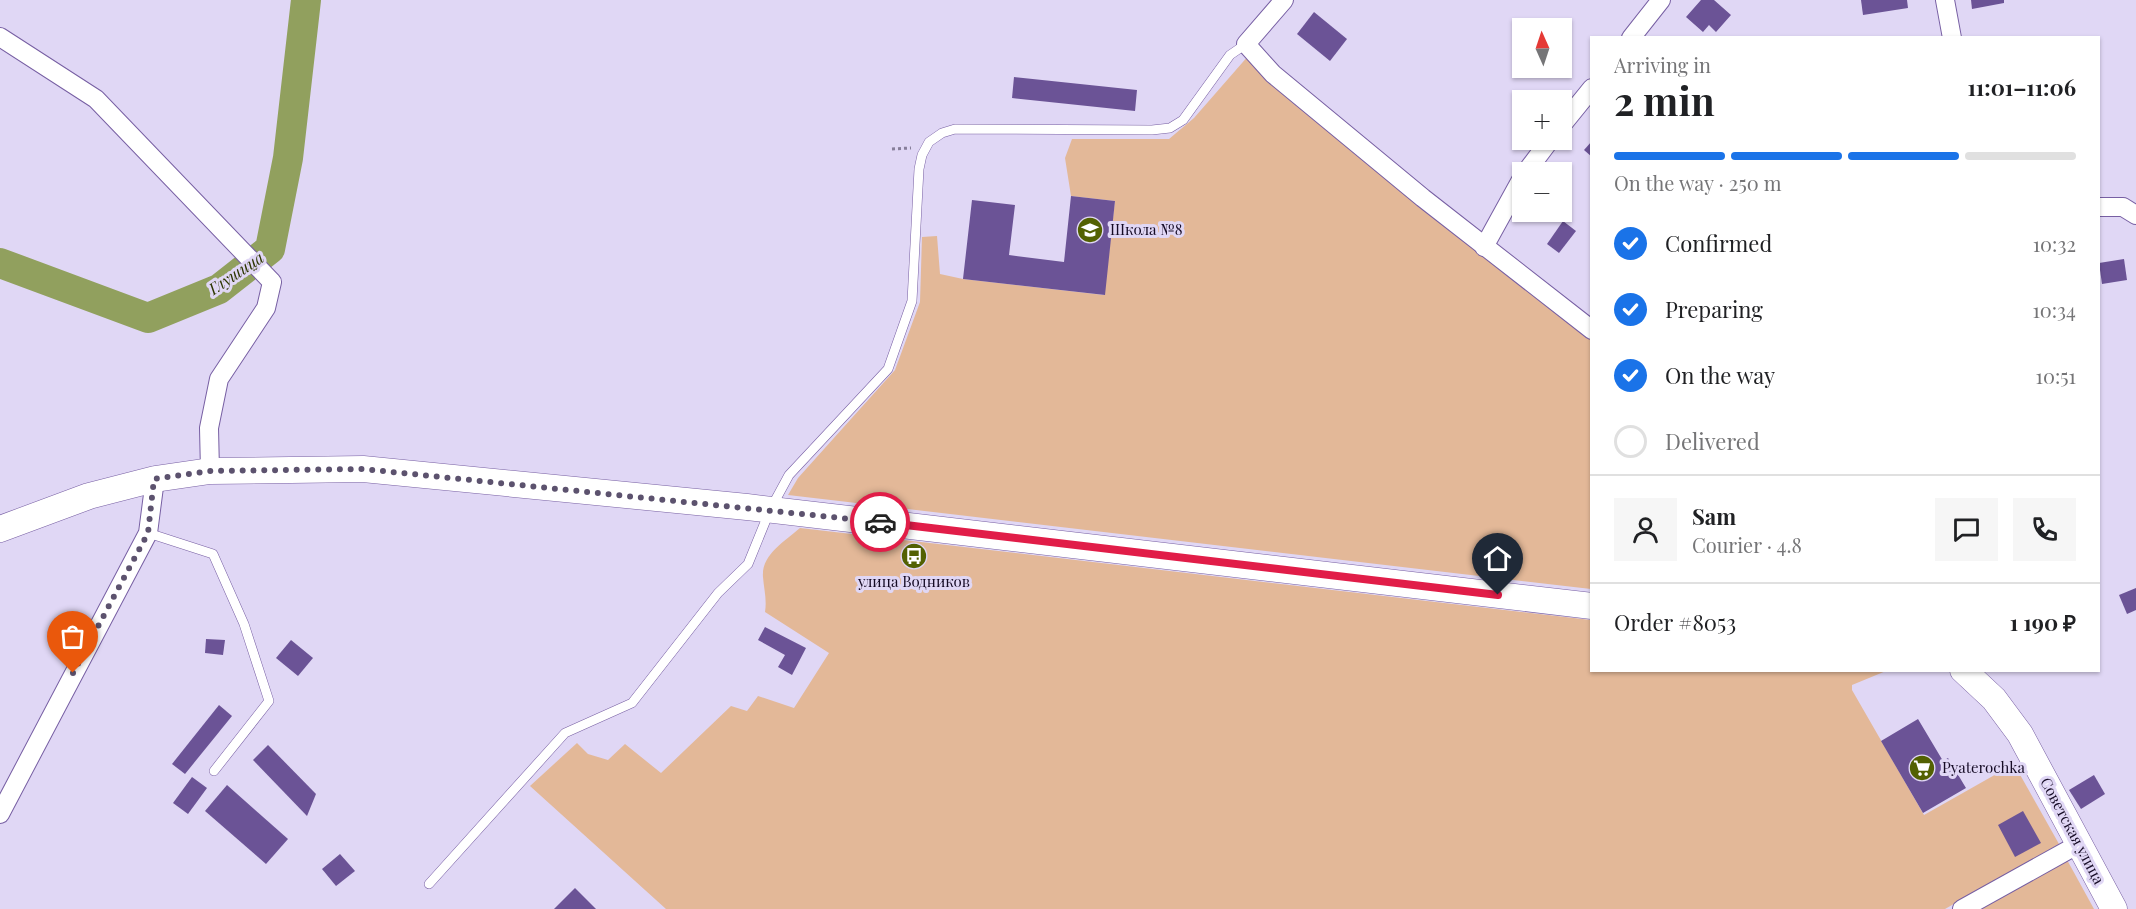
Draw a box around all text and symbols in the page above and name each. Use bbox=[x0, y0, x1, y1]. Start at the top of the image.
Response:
north arrow bbox=[1512, 18, 1572, 78]
map controls bbox=[1512, 18, 1572, 222]
text: Arriving in bbox=[1614, 51, 1711, 78]
text: 11:01–11:06 bbox=[1967, 72, 2076, 102]
text: 2 min bbox=[1614, 74, 1715, 126]
button: + bbox=[1512, 90, 1572, 150]
button: − bbox=[1512, 162, 1572, 222]
text: On the way · 250 m bbox=[1614, 169, 1781, 196]
school or university icon: Школа №8 bbox=[1075, 215, 1105, 245]
place label: Школа №8 bbox=[1110, 219, 1183, 239]
icon: check bbox=[1614, 227, 1647, 260]
text: Confirmed bbox=[1665, 228, 1772, 258]
text: 10:32 bbox=[2033, 230, 2076, 257]
water label: Глушица bbox=[203, 246, 267, 299]
icon: check bbox=[1614, 293, 1647, 326]
text: Preparing bbox=[1665, 294, 1763, 324]
text: 10:34 bbox=[2032, 296, 2076, 323]
icon: check bbox=[1614, 359, 1647, 392]
text: On the way bbox=[1665, 360, 1775, 390]
text: 10:51 bbox=[2036, 362, 2076, 389]
text: Delivered bbox=[1665, 426, 1760, 456]
courier bbox=[850, 492, 910, 552]
button: person bbox=[1614, 498, 1677, 561]
button: chat bbox=[1935, 498, 1998, 561]
button: phone bbox=[2013, 498, 2076, 561]
text: Sam bbox=[1692, 501, 1736, 531]
icon: car bbox=[864, 506, 897, 539]
text: Courier · 4.8 bbox=[1692, 531, 1802, 558]
pin bbox=[1472, 533, 1523, 595]
bus stop icon: улица Водников bbox=[899, 541, 929, 571]
icon: home bbox=[1481, 542, 1514, 575]
place label: улица Водников bbox=[857, 571, 970, 591]
text: Order #8053 bbox=[1614, 607, 1736, 637]
text: 1 190 ₽ bbox=[2010, 607, 2076, 637]
pin bbox=[47, 611, 98, 673]
icon: bag bbox=[56, 620, 89, 653]
supermarket icon: Pyaterochka bbox=[1907, 753, 1937, 783]
place label: Pyaterochka bbox=[1942, 757, 2025, 777]
street label: Советская улица bbox=[2036, 774, 2110, 888]

